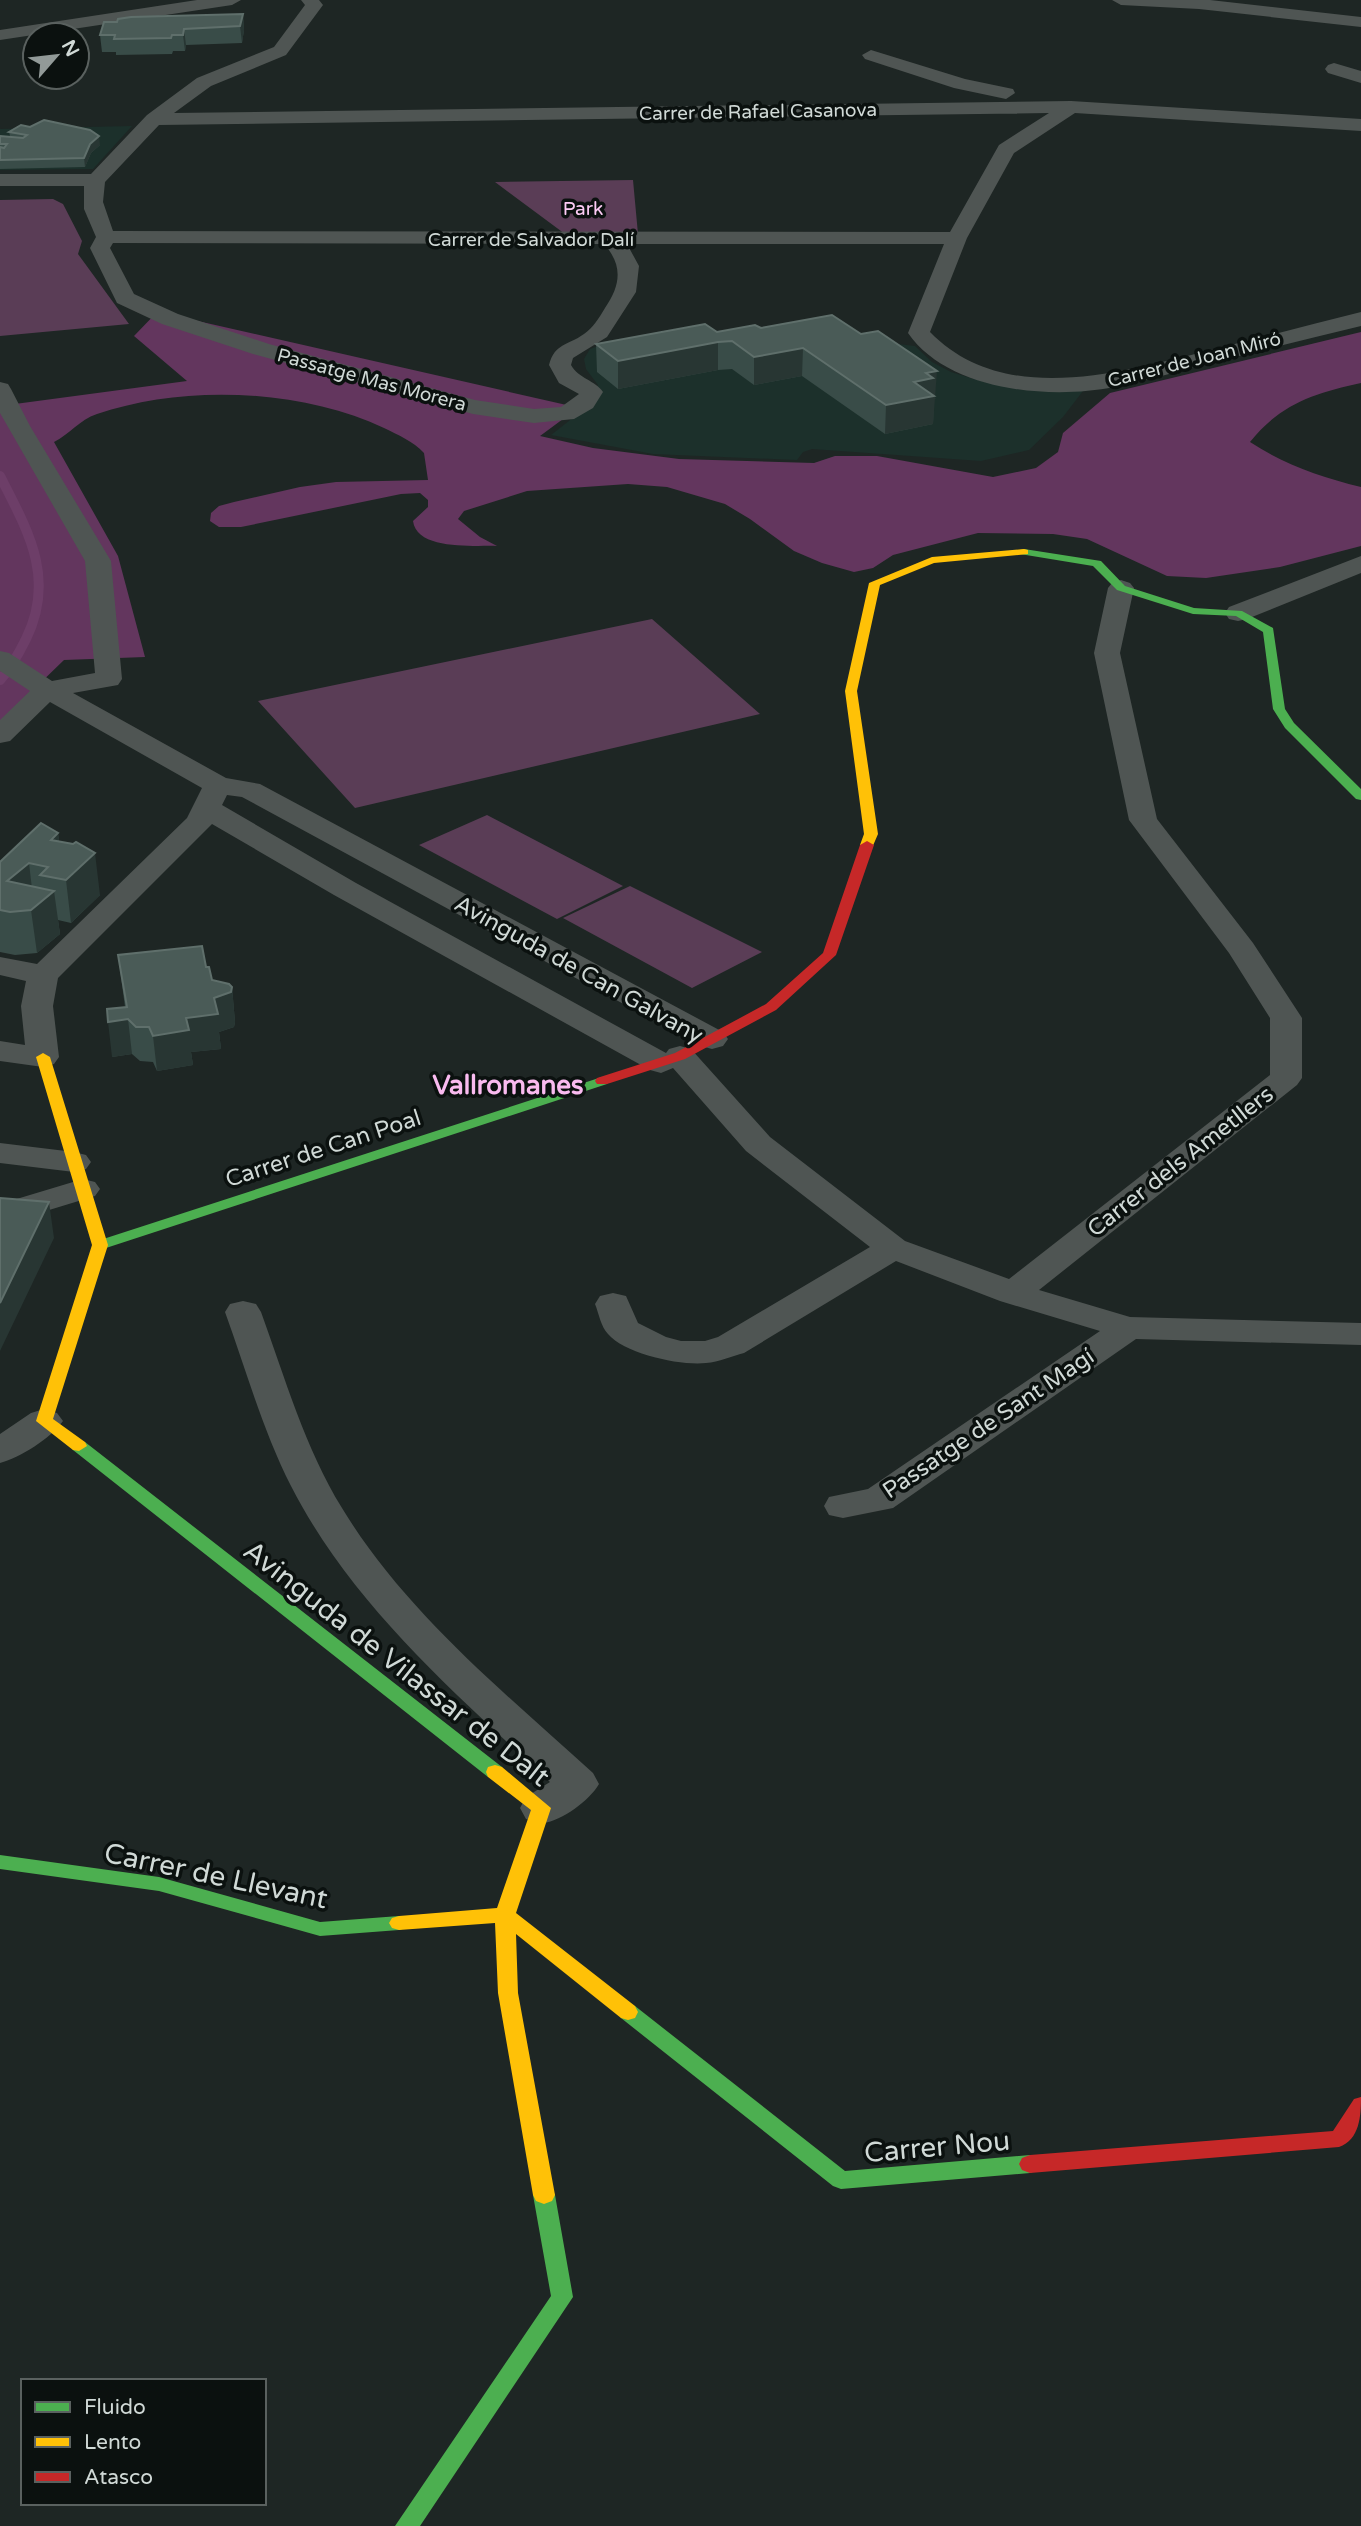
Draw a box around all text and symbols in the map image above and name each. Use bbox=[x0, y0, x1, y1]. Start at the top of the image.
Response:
north arrow bbox=[21, 21, 91, 91]
text: N bbox=[57, 37, 83, 60]
street label: Carrer de Rafael Casanova bbox=[639, 99, 877, 125]
park label: Park bbox=[563, 198, 603, 220]
street label: Carrer de Salvador Dalí bbox=[428, 229, 635, 251]
street label: Carrer de Joan Miró bbox=[1105, 328, 1283, 392]
street label: Passatge Mas Morera bbox=[275, 344, 469, 416]
street label: Avinguda de Can Galvany bbox=[449, 890, 708, 1050]
district label: Vallromanes bbox=[432, 1070, 584, 1101]
street label: Carrer dels Ametllers bbox=[1082, 1080, 1279, 1243]
street label: Carrer de Can Poal bbox=[222, 1104, 425, 1194]
street label: Passatge de Sant Magí bbox=[877, 1342, 1100, 1505]
street label: Avinguda de Vilassar de Dalt bbox=[236, 1534, 557, 1794]
street label: Carrer de Llevant bbox=[101, 1836, 331, 1916]
street label: Carrer Nou bbox=[863, 2124, 1011, 2170]
legend bbox=[21, 2379, 266, 2505]
text: Fluido bbox=[84, 2395, 146, 2420]
text: Lento bbox=[84, 2430, 141, 2455]
text: Atasco bbox=[84, 2465, 153, 2490]

